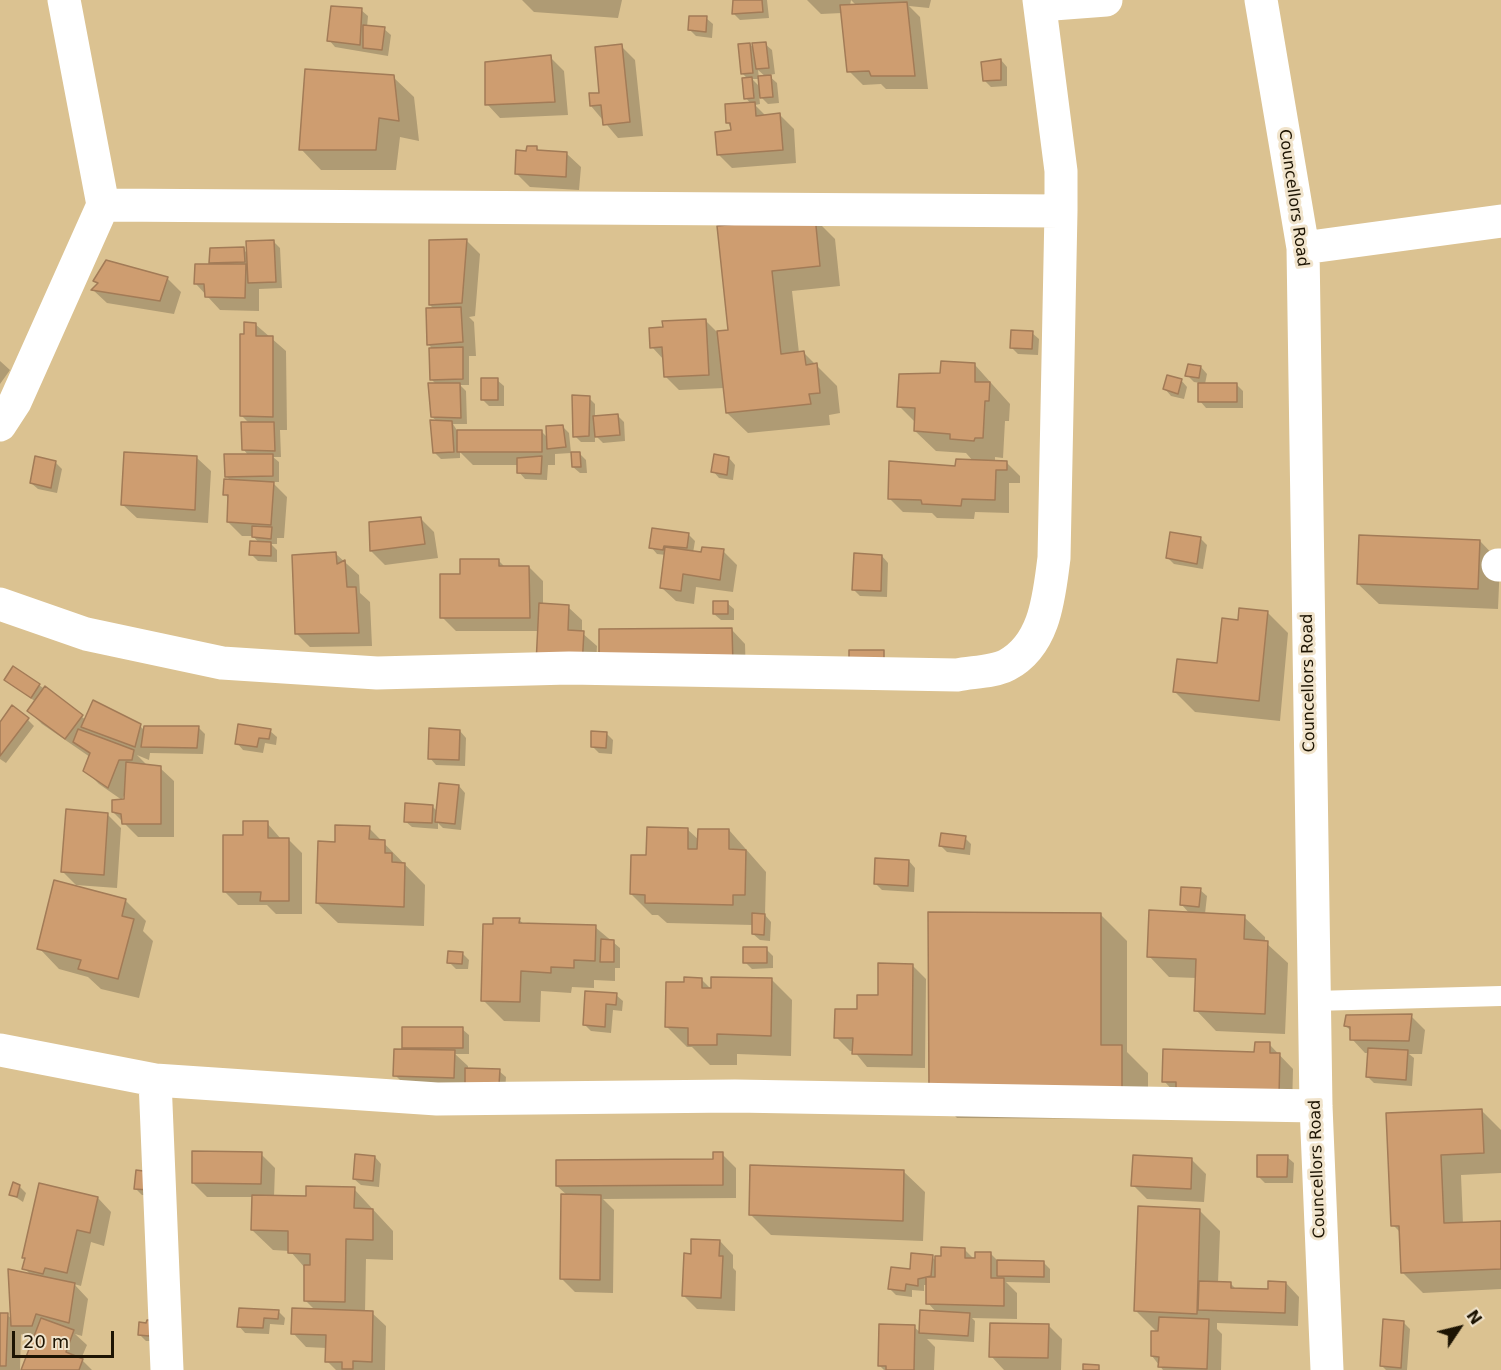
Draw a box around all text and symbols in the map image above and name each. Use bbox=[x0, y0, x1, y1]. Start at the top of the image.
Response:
street label: Councellors Road bbox=[1274, 128, 1312, 268]
street label: Councellors Road bbox=[1298, 613, 1320, 753]
street label: Councellors Road bbox=[1306, 1099, 1330, 1239]
north arrow bbox=[1429, 1298, 1489, 1358]
text: N bbox=[1463, 1306, 1486, 1328]
scale bar bbox=[15, 1319, 117, 1357]
text: 20 m bbox=[23, 1331, 69, 1352]

